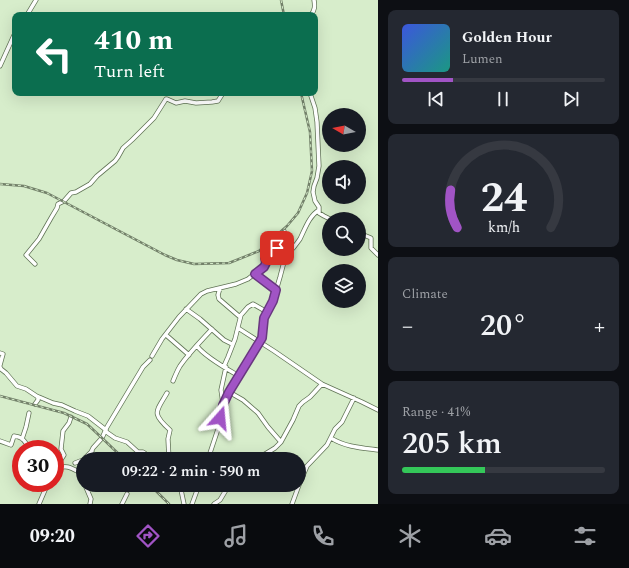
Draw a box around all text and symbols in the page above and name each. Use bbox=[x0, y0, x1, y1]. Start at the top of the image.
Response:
text: 410 m bbox=[94, 19, 173, 62]
text: Golden Hour bbox=[462, 26, 552, 49]
icon: left bbox=[28, 28, 80, 80]
text: Lumen bbox=[462, 49, 503, 69]
text: Turn left bbox=[94, 58, 165, 85]
icon: previous bbox=[425, 88, 447, 110]
icon: pause bbox=[492, 88, 514, 110]
icon: next bbox=[560, 88, 582, 110]
north arrow bbox=[322, 108, 366, 152]
map controls bbox=[322, 108, 366, 308]
button: sound bbox=[322, 160, 366, 204]
text: 24 bbox=[480, 167, 527, 230]
button: search bbox=[322, 212, 366, 256]
text: km/h bbox=[487, 217, 520, 239]
pin bbox=[260, 231, 294, 265]
icon: arrive bbox=[266, 237, 288, 259]
button: layers bbox=[322, 264, 366, 308]
text: Climate bbox=[402, 284, 448, 304]
text: 20° bbox=[480, 303, 527, 349]
text: − bbox=[402, 310, 413, 343]
text: + bbox=[594, 310, 605, 343]
position arrow bbox=[199, 397, 241, 439]
text: Range · 41% bbox=[402, 402, 470, 422]
text: 205 km bbox=[402, 421, 502, 467]
speed limit sign: 30 bbox=[12, 440, 64, 492]
text: 09:22 · 2 min · 590 m bbox=[122, 460, 260, 483]
icon: directions bbox=[134, 522, 162, 550]
icon: music bbox=[222, 522, 250, 550]
icon: phone bbox=[309, 522, 337, 550]
icon: climate bbox=[396, 522, 424, 550]
icon: car bbox=[484, 522, 512, 550]
icon: filters bbox=[571, 522, 599, 550]
text: 09:20 bbox=[30, 523, 75, 550]

